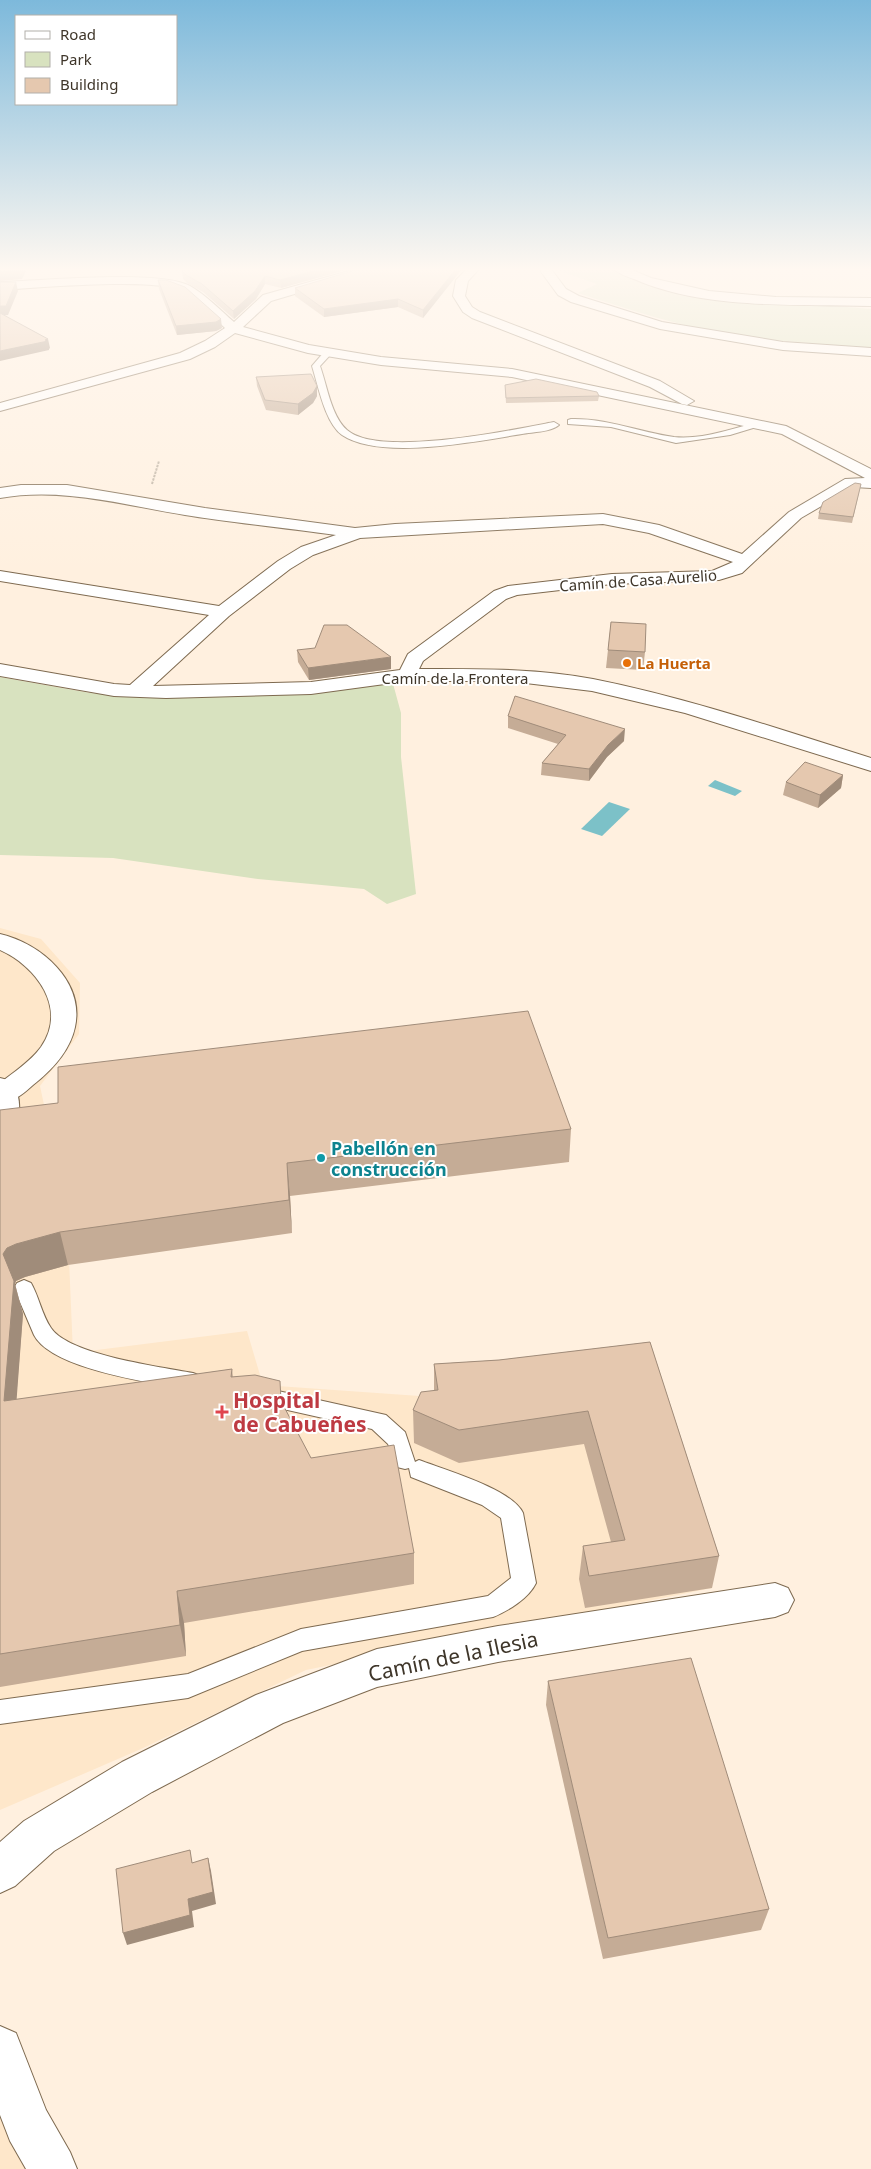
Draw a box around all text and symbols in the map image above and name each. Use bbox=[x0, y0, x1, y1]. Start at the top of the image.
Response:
legend bbox=[15, 15, 178, 105]
text: Road bbox=[60, 24, 96, 44]
text: Park bbox=[60, 49, 92, 69]
text: Building bbox=[60, 74, 118, 94]
street label: Camín de Casa Aurelio bbox=[559, 565, 717, 595]
place label: La Huerta bbox=[637, 653, 711, 673]
marker: La Huerta bbox=[621, 657, 633, 669]
street label: Camín de la Frontera bbox=[382, 668, 528, 688]
place label: Pabellón en construcción bbox=[331, 1136, 447, 1181]
marker: Pabellón en construcción bbox=[315, 1152, 327, 1164]
place label: Hospital de Cabueñes bbox=[233, 1386, 367, 1438]
marker: Hospital de Cabueñes bbox=[215, 1405, 229, 1419]
street label: Camín de la Ilesia bbox=[365, 1624, 541, 1688]

